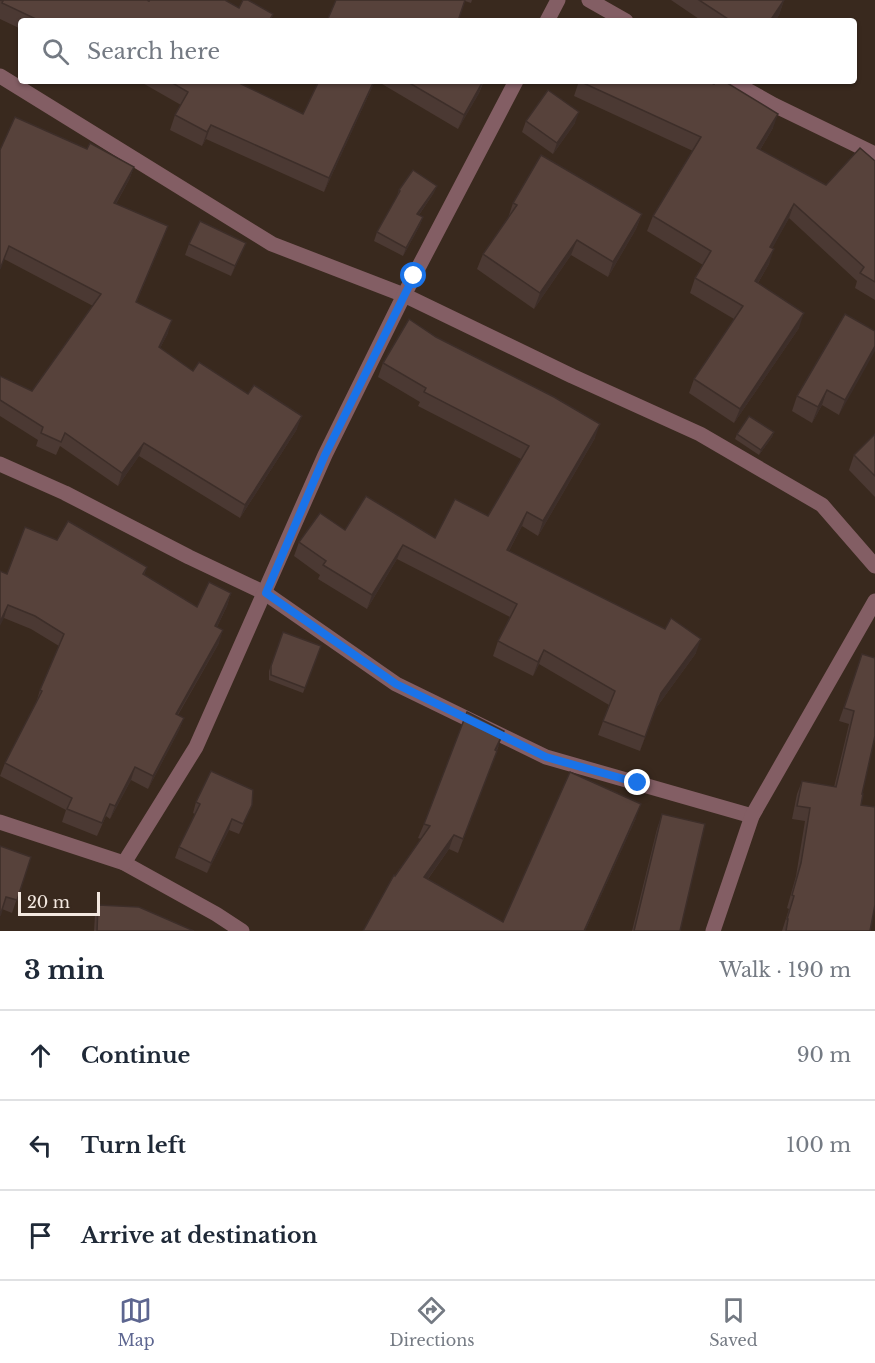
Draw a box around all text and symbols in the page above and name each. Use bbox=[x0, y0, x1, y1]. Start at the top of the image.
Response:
search box bbox=[18, 18, 857, 84]
icon: search bbox=[39, 35, 72, 68]
text: Search here bbox=[87, 38, 220, 65]
route start bbox=[400, 262, 426, 288]
route end bbox=[624, 769, 650, 795]
scale bar bbox=[18, 889, 100, 916]
text: 20 m bbox=[27, 892, 70, 912]
text: 3 min bbox=[24, 954, 105, 986]
text: Walk · 190 m bbox=[719, 958, 851, 982]
icon: ahead bbox=[24, 1039, 57, 1072]
text: Continue bbox=[81, 1042, 190, 1069]
text: 90 m bbox=[797, 1043, 851, 1067]
icon: left bbox=[24, 1129, 57, 1162]
text: Turn left bbox=[81, 1132, 186, 1159]
text: 100 m bbox=[786, 1133, 851, 1157]
icon: arrive bbox=[24, 1219, 57, 1252]
text: Arrive at destination bbox=[81, 1222, 318, 1249]
tab: Map bbox=[117, 1294, 155, 1350]
tab: Directions bbox=[389, 1294, 474, 1350]
tab: Saved bbox=[709, 1294, 758, 1350]

